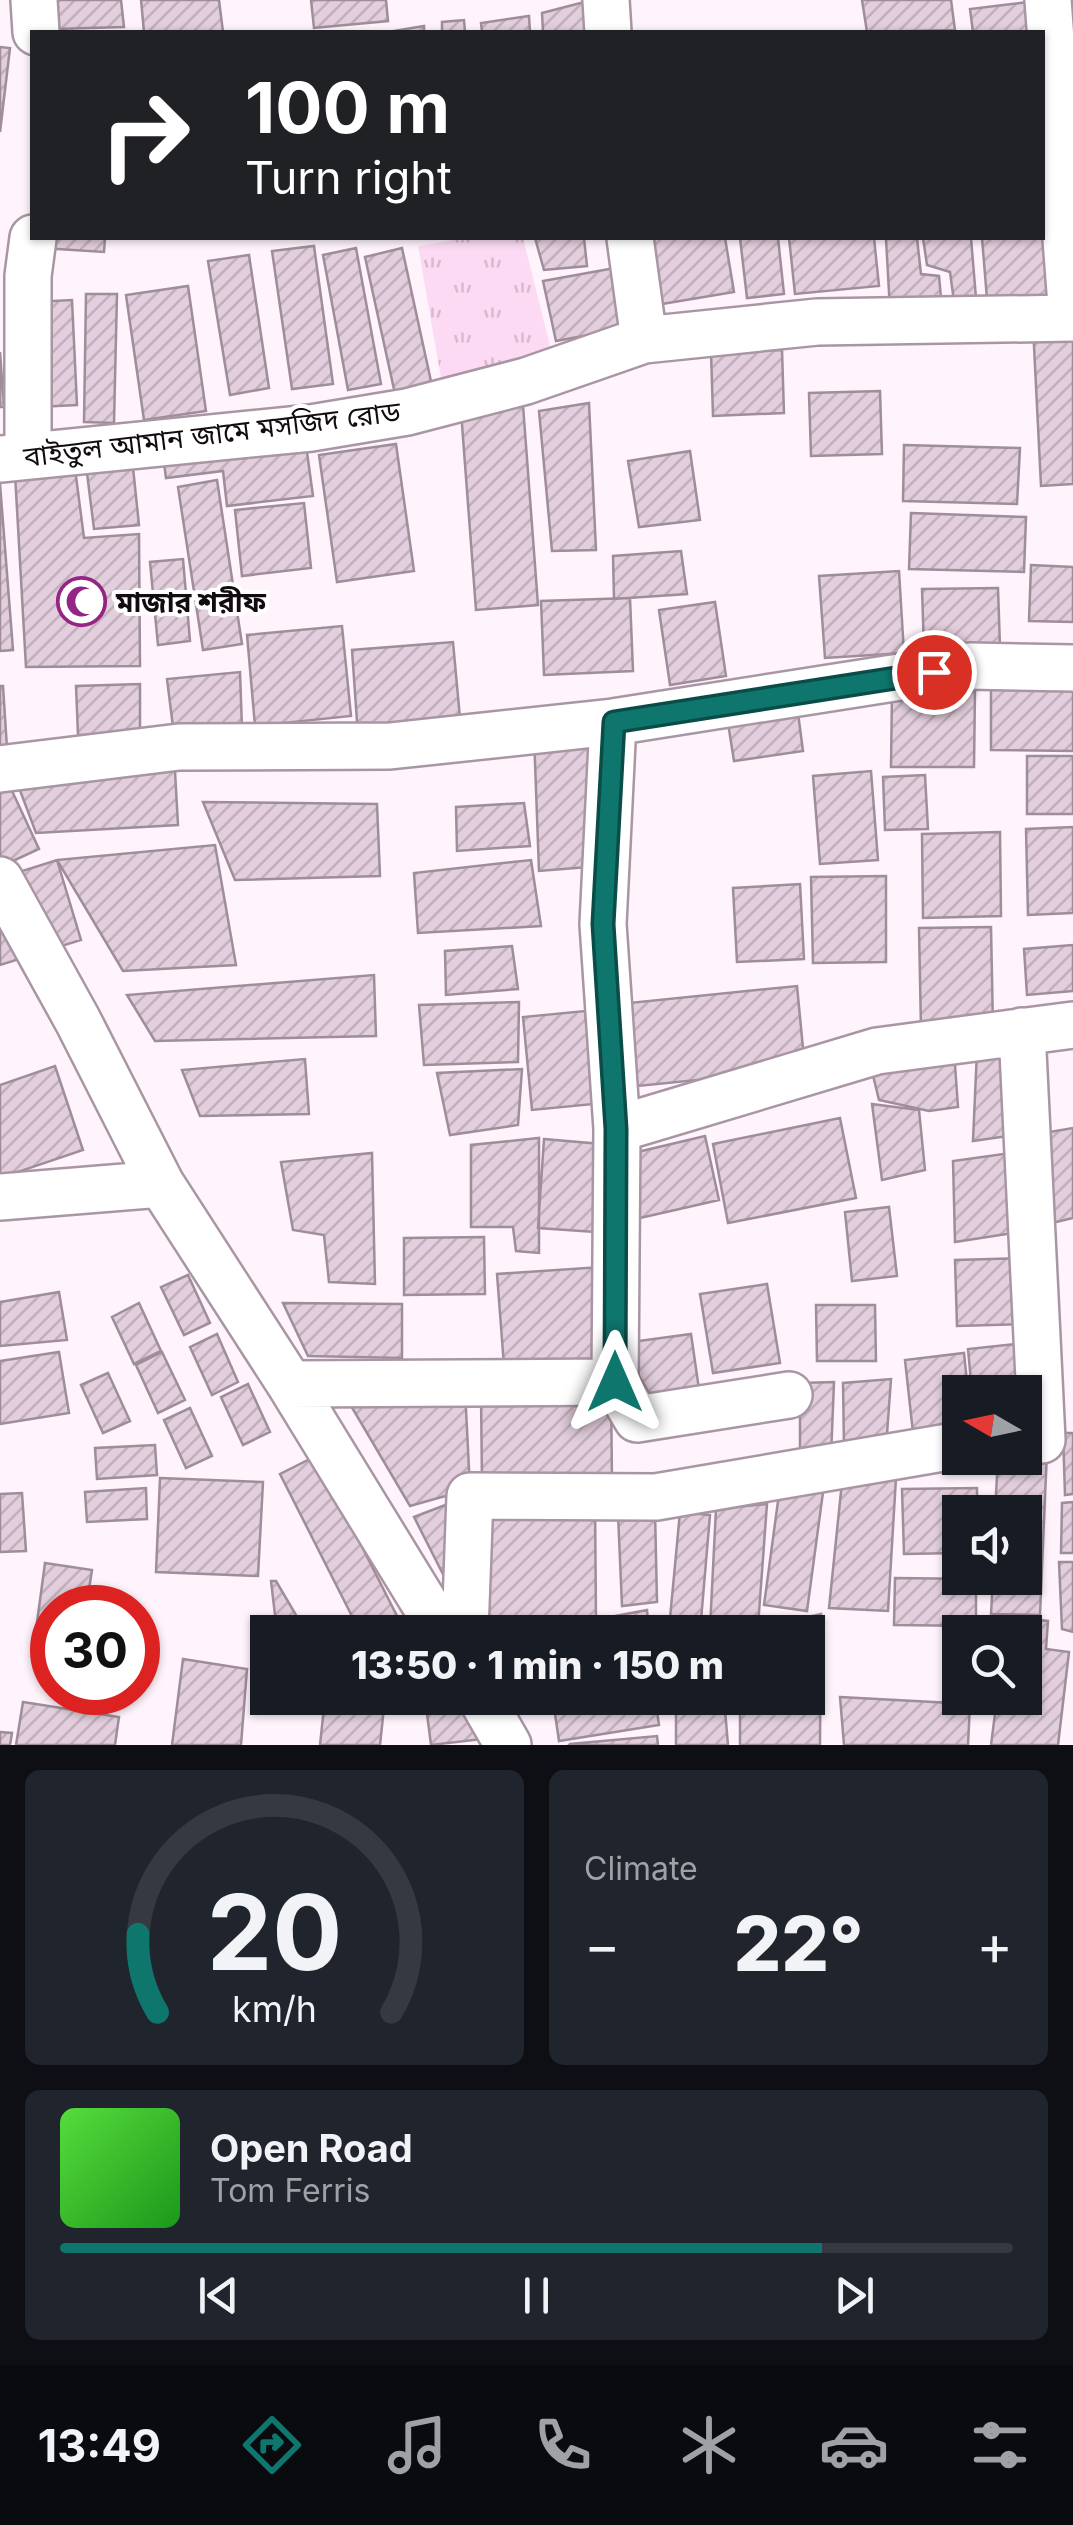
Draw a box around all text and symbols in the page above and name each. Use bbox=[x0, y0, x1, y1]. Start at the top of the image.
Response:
text: 100 m bbox=[245, 65, 450, 150]
icon: right bbox=[80, 70, 210, 200]
text: Turn right bbox=[245, 150, 452, 205]
street label: বাইতুল আমান জামে মসজিদ রোড bbox=[21, 394, 403, 475]
mosque icon: মাজার শরীফ bbox=[55, 576, 107, 628]
place label: মাজার শরীফ bbox=[115, 585, 267, 619]
pin bbox=[892, 630, 977, 715]
icon: arrive bbox=[907, 645, 962, 700]
position arrow bbox=[563, 1330, 667, 1434]
north arrow bbox=[942, 1375, 1042, 1475]
map controls bbox=[942, 1375, 1042, 1715]
button: sound bbox=[942, 1495, 1042, 1595]
speed limit sign: 30 bbox=[30, 1585, 160, 1715]
button: search bbox=[942, 1615, 1042, 1715]
text: 13:50 · 1 min · 150 m bbox=[351, 1642, 724, 1688]
text: Climate bbox=[584, 1849, 698, 1888]
text: 20 bbox=[207, 1869, 342, 1995]
text: 22° bbox=[733, 1898, 864, 1989]
text: − bbox=[584, 1912, 620, 1978]
text: + bbox=[977, 1912, 1013, 1978]
text: km/h bbox=[232, 1987, 317, 2031]
text: Open Road bbox=[210, 2125, 413, 2171]
text: Tom Ferris bbox=[210, 2171, 370, 2210]
icon: previous bbox=[191, 2268, 246, 2323]
icon: pause bbox=[509, 2268, 564, 2323]
icon: next bbox=[827, 2268, 882, 2323]
icon: directions bbox=[237, 2410, 307, 2480]
icon: music bbox=[382, 2410, 452, 2480]
icon: phone bbox=[528, 2410, 598, 2480]
icon: climate bbox=[674, 2410, 744, 2480]
icon: car bbox=[819, 2410, 889, 2480]
icon: filters bbox=[965, 2410, 1035, 2480]
text: 13:49 bbox=[38, 2418, 161, 2473]

